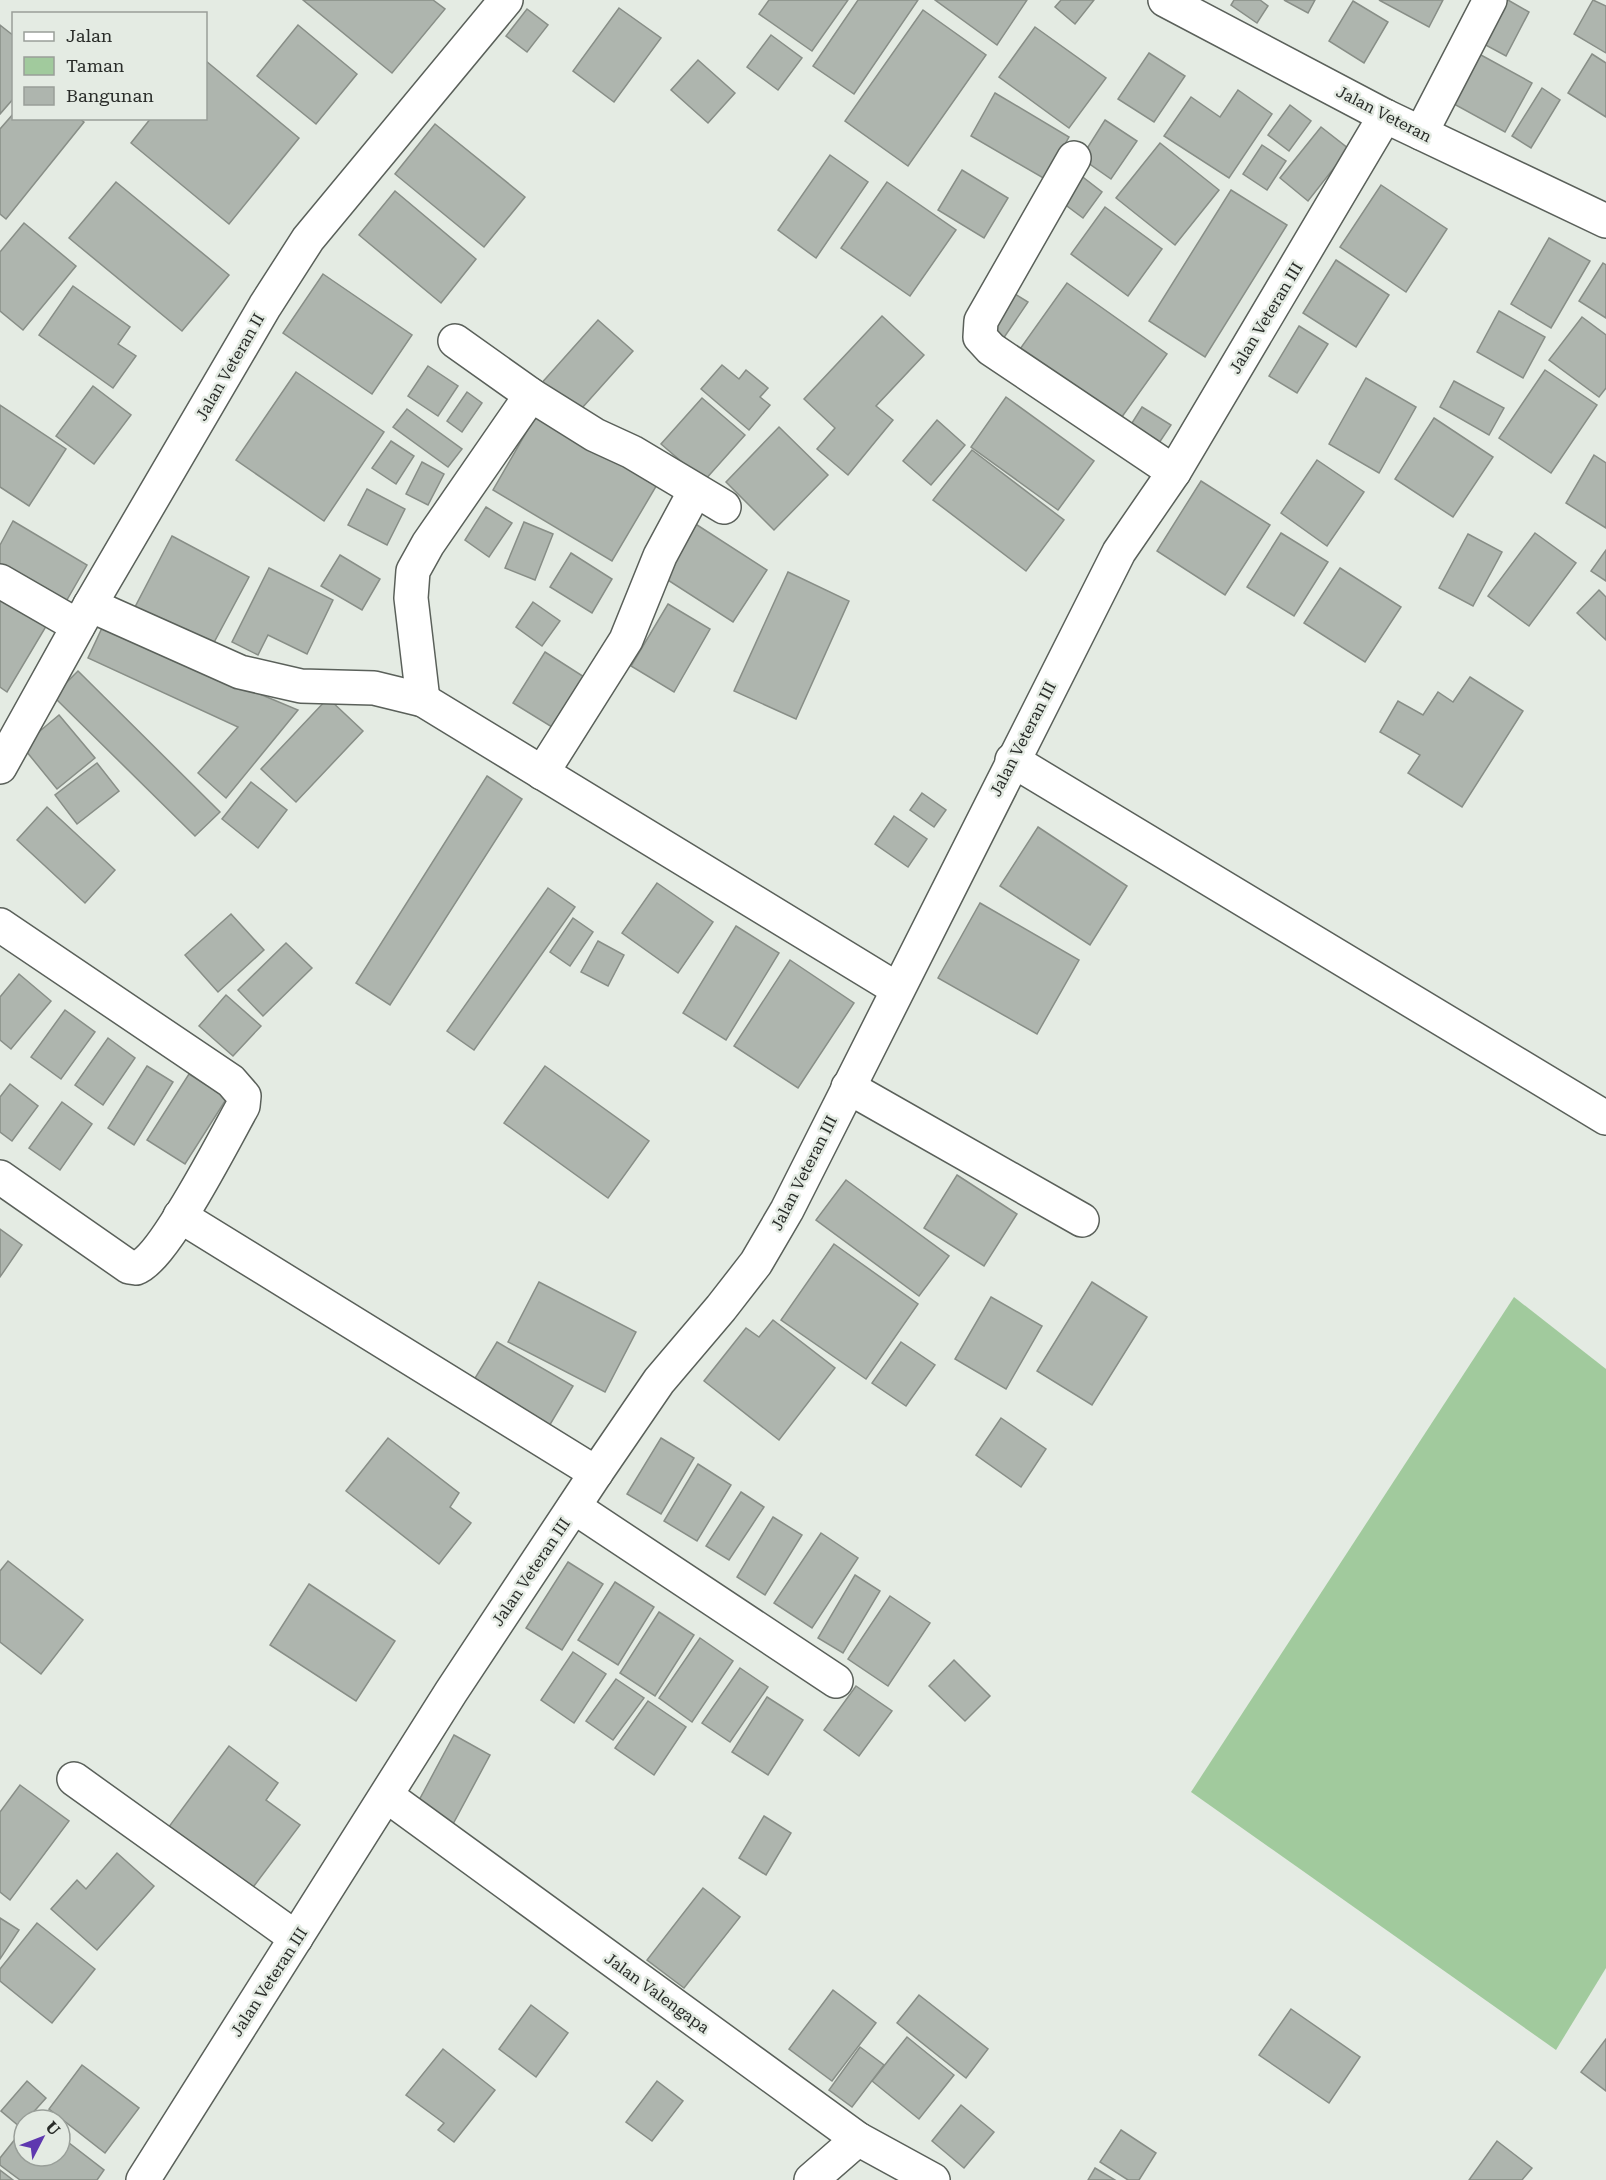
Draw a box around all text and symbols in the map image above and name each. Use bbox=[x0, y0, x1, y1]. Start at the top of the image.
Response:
legend bbox=[12, 12, 207, 120]
text: Jalan bbox=[66, 25, 113, 46]
text: Taman bbox=[66, 55, 125, 76]
street label: Jalan Veteran bbox=[1333, 82, 1435, 146]
text: Bangunan bbox=[66, 85, 154, 106]
street label: Jalan Veteran III bbox=[1225, 259, 1307, 377]
street label: Jalan Veteran II bbox=[192, 310, 268, 424]
street label: Jalan Veteran III bbox=[986, 678, 1060, 800]
street label: Jalan Veteran III bbox=[767, 1112, 841, 1234]
street label: Jalan Veteran III bbox=[488, 1514, 574, 1630]
street label: Jalan Veteran III bbox=[227, 1924, 311, 2040]
street label: Jalan Valengapa bbox=[601, 1949, 713, 2038]
north arrow bbox=[12, 2108, 72, 2168]
text: U bbox=[42, 2117, 64, 2139]

